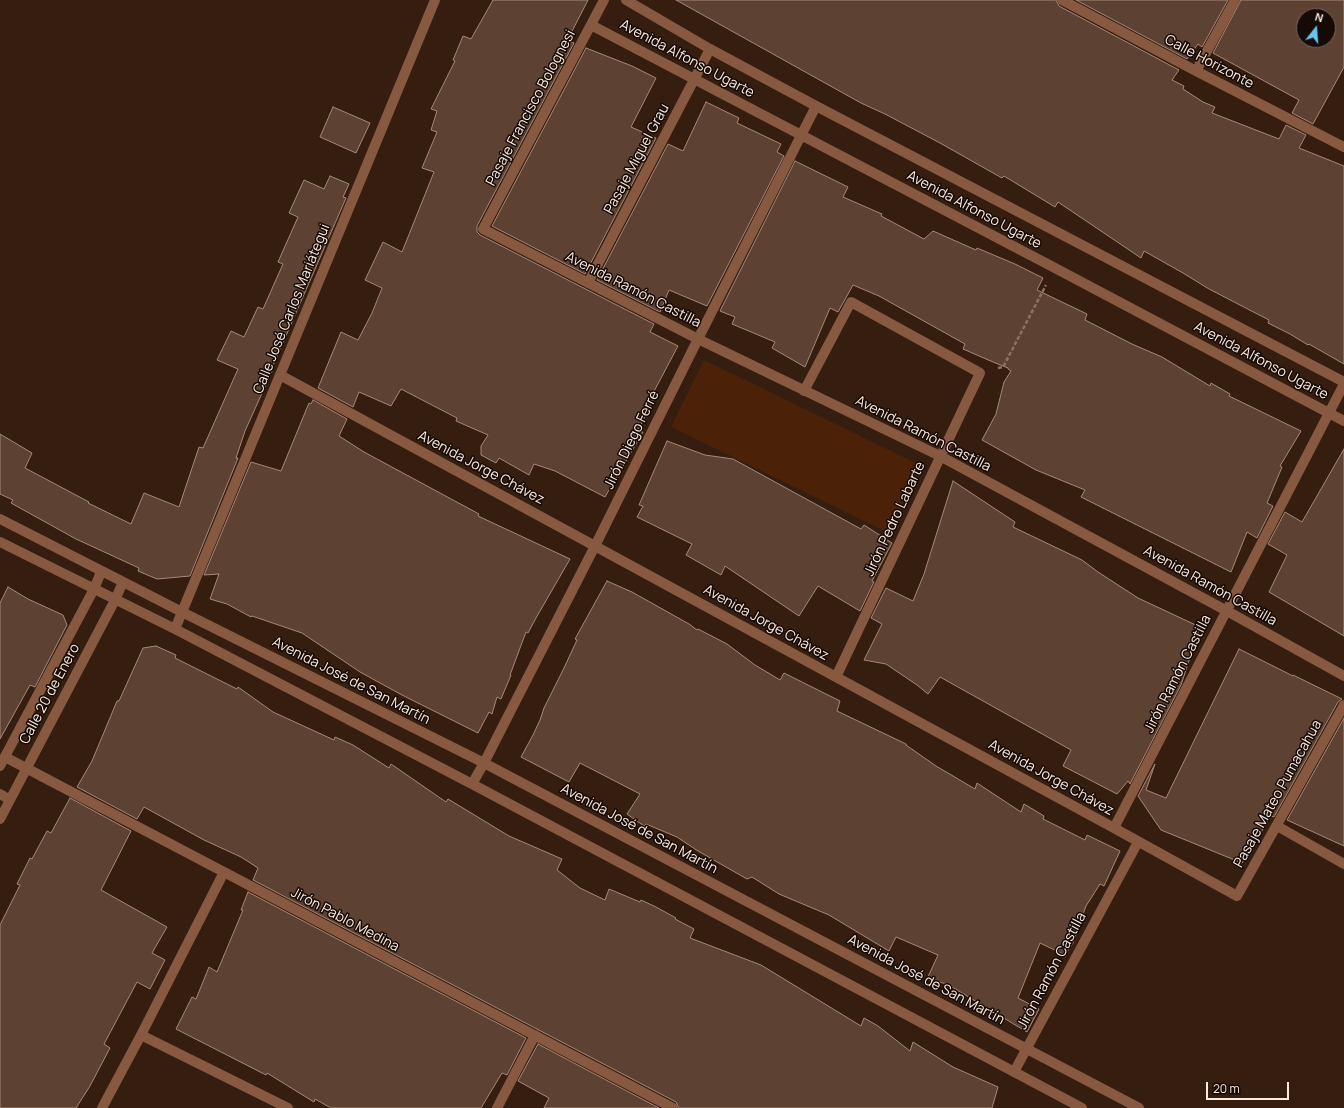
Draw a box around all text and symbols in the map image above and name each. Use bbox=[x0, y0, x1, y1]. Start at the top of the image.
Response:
north arrow bbox=[1296, 8, 1336, 48]
text: N bbox=[1313, 9, 1325, 25]
street label: Avenida Alfonso Ugarte bbox=[617, 16, 757, 102]
street label: Pasaje Francisco Bolognesi bbox=[483, 27, 579, 189]
street label: Calle Horizonte bbox=[1162, 31, 1256, 93]
street label: Pasaje Miguel Grau bbox=[601, 101, 673, 217]
street label: Avenida Alfonso Ugarte bbox=[904, 167, 1044, 253]
street label: Calle José Carlos Mariátegui bbox=[250, 222, 334, 396]
street label: Avenida Ramón Castilla bbox=[562, 249, 704, 331]
street label: Avenida Alfonso Ugarte bbox=[1191, 318, 1331, 404]
street label: Jirón Diego Ferré bbox=[601, 388, 663, 492]
street label: Avenida Ramón Castilla bbox=[852, 393, 994, 475]
street label: Avenida Jorge Chávez bbox=[415, 428, 547, 508]
street label: Jirón Pedro Labarte bbox=[861, 459, 929, 579]
street label: Avenida Ramón Castilla bbox=[1140, 542, 1280, 630]
street label: Avenida Jorge Chávez bbox=[700, 582, 832, 664]
street label: Jirón Ramón Castilla bbox=[1141, 612, 1215, 736]
street label: Avenida José de San Martín bbox=[269, 634, 433, 728]
street label: Calle 20 de Enero bbox=[16, 641, 84, 747]
street label: Pasaje Mateo Pumacahua bbox=[1230, 717, 1326, 871]
street label: Avenida Jorge Chávez bbox=[985, 737, 1117, 819]
street label: Avenida José de San Martín bbox=[558, 780, 720, 878]
street label: Jirón Pablo Medina bbox=[288, 884, 402, 956]
street label: Jirón Ramón Castilla bbox=[1014, 910, 1090, 1032]
street label: Avenida José de San Martín bbox=[845, 931, 1007, 1029]
scale bar bbox=[1208, 1074, 1291, 1100]
text: 20 m bbox=[1213, 1080, 1240, 1097]

